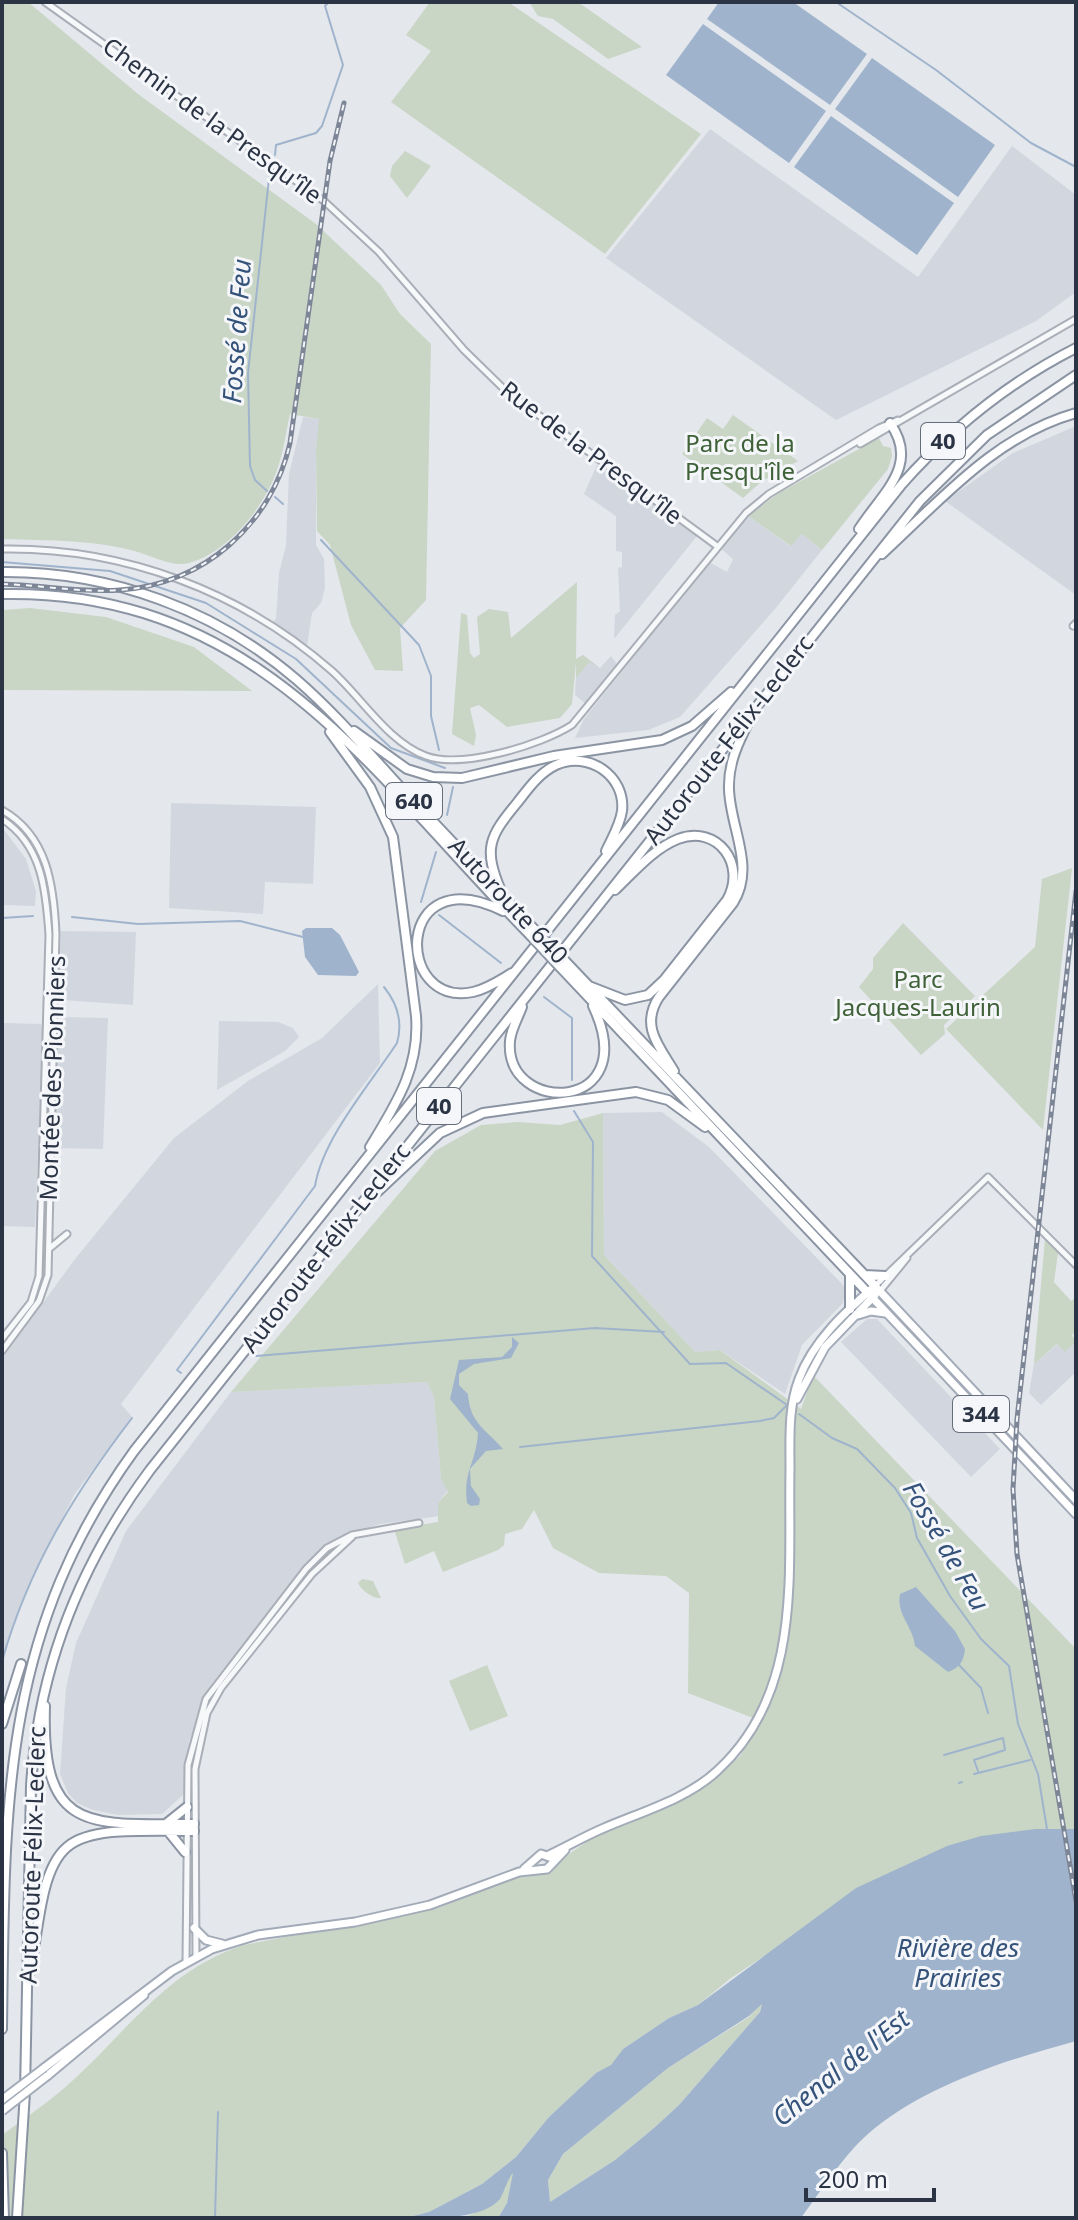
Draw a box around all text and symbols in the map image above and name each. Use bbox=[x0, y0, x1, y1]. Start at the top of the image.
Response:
street label: Chemin de la Presqu'île bbox=[97, 29, 329, 211]
water label: Fossé de Feu bbox=[213, 258, 259, 404]
street label: Rue de la Presqu'île bbox=[494, 372, 690, 531]
road number: 40 bbox=[921, 423, 965, 459]
park label: Parc de la Presqu'île bbox=[685, 426, 795, 487]
street label: Autoroute Félix-Leclerc bbox=[635, 627, 820, 851]
road number: 640 bbox=[386, 783, 442, 819]
street label: Autoroute 640 bbox=[442, 830, 576, 970]
street label: Montée des Pionniers bbox=[31, 955, 72, 1201]
park label: Parc Jacques-Laurin bbox=[833, 962, 1001, 1023]
road number: 40 bbox=[417, 1088, 461, 1124]
street label: Autoroute Félix-Leclerc bbox=[232, 1135, 417, 1359]
road number: 344 bbox=[953, 1396, 1009, 1432]
water label: Fossé de Feu bbox=[895, 1474, 999, 1617]
street label: Autoroute Félix-Leclerc bbox=[11, 1726, 52, 1984]
water label: Rivière des Prairies bbox=[897, 1929, 1019, 1995]
water label: Chenal de l'Est bbox=[764, 2000, 918, 2134]
scale bar bbox=[806, 2152, 934, 2202]
text: 200 m bbox=[818, 2162, 888, 2195]

